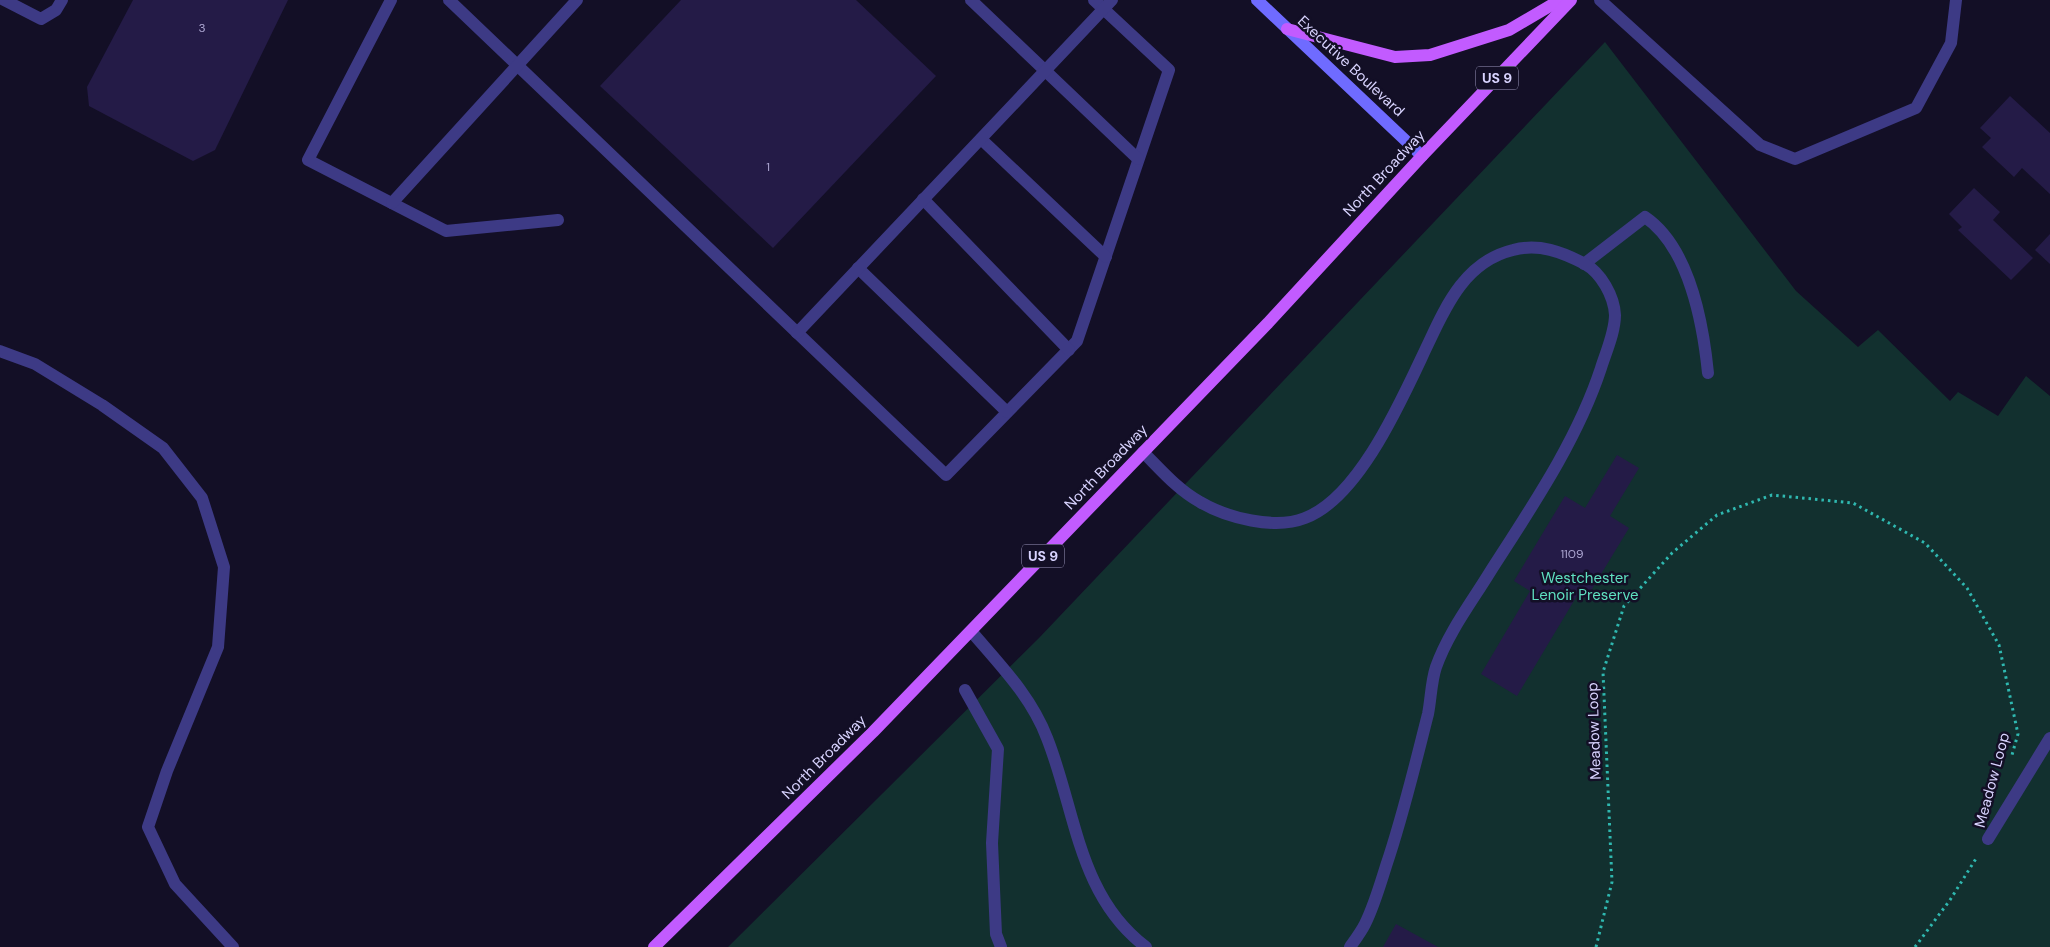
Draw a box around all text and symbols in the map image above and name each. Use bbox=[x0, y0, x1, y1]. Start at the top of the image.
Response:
street label: Executive Boulevard bbox=[1293, 11, 1409, 121]
house number: 3 bbox=[198, 20, 206, 36]
road number: US 9 bbox=[1476, 66, 1518, 90]
street label: North Broadway bbox=[1339, 125, 1430, 221]
house number: 1 bbox=[766, 159, 770, 175]
street label: North Broadway bbox=[1060, 419, 1152, 514]
road number: US 9 bbox=[1022, 544, 1064, 568]
house number: 1109 bbox=[1560, 546, 1584, 562]
park label: Westchester Lenoir Preserve bbox=[1532, 568, 1638, 605]
street label: Meadow Loop bbox=[1582, 682, 1606, 780]
street label: North Broadway bbox=[777, 710, 871, 804]
street label: Meadow Loop bbox=[1970, 730, 2014, 830]

